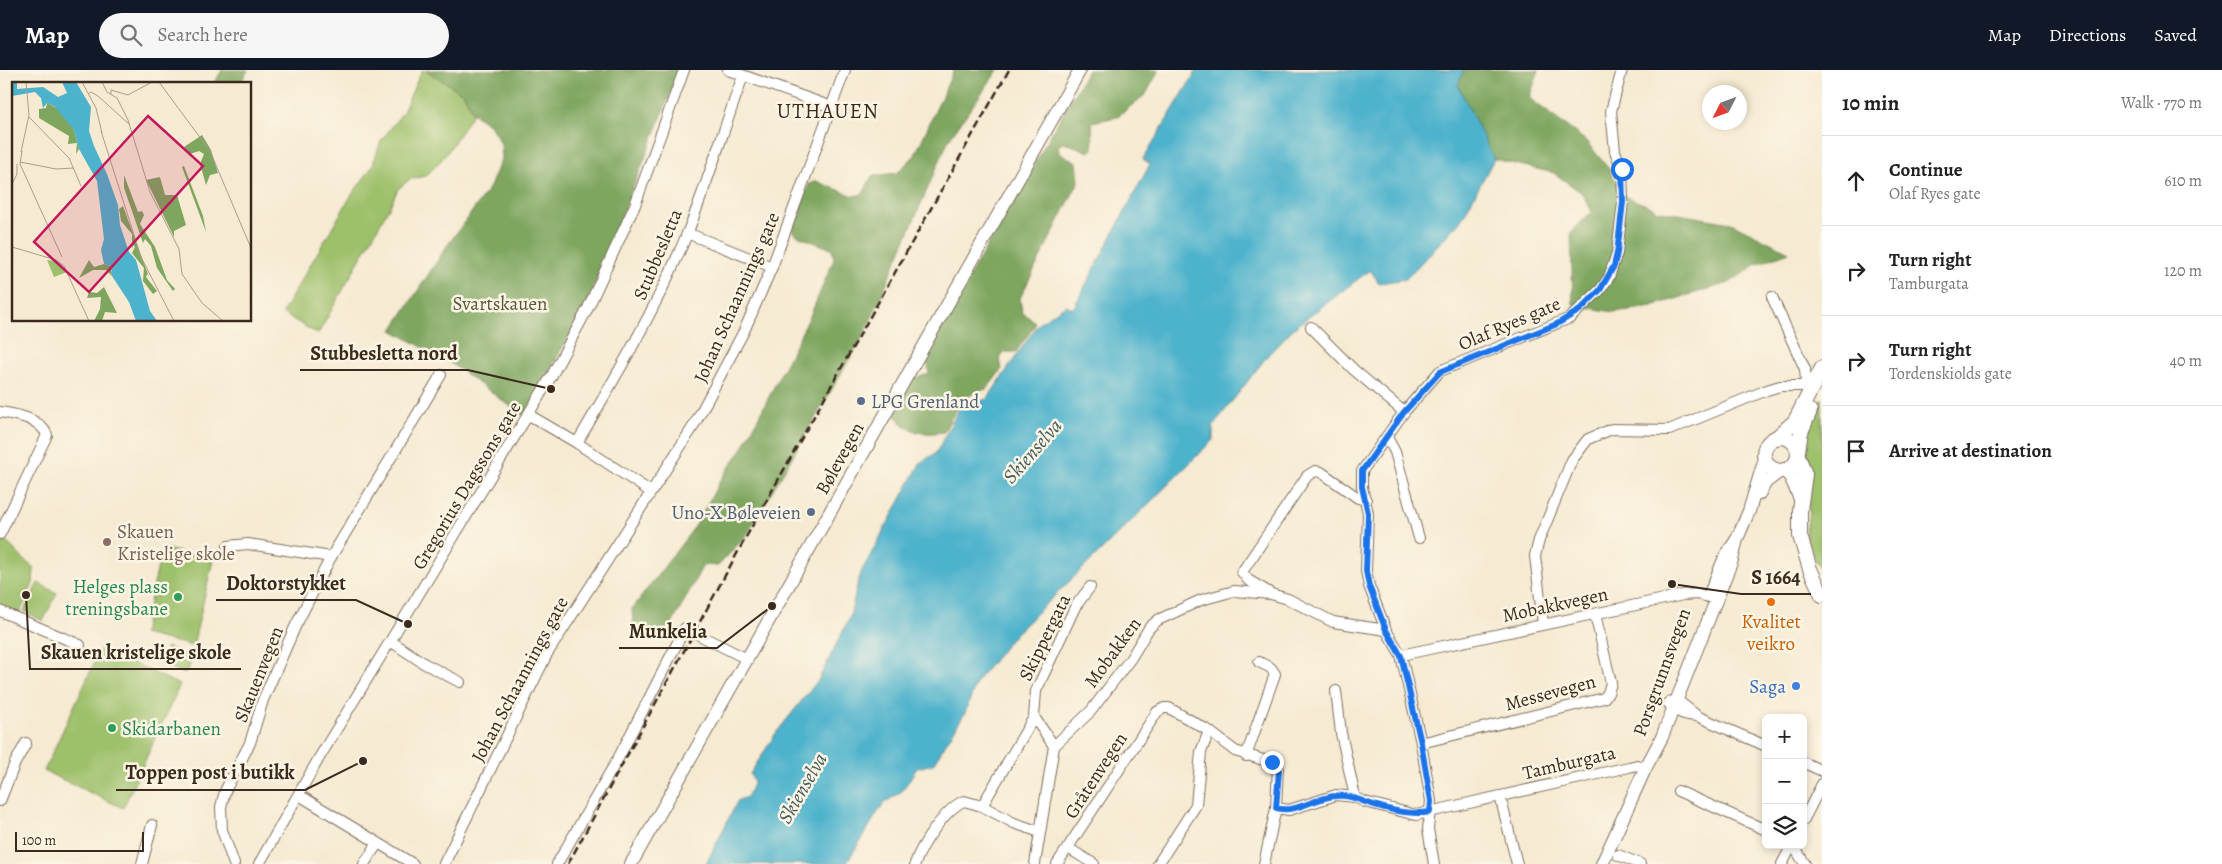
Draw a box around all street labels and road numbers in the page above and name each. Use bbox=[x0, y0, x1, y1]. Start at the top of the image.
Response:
street label: Stubbesletta bbox=[627, 205, 689, 304]
street label: Johan Schaannings gate bbox=[688, 208, 786, 387]
street label: Olaf Ryes gate bbox=[1454, 291, 1565, 357]
street label: Gregorius Dagssons gate bbox=[406, 396, 527, 575]
street label: Bølevegen bbox=[809, 418, 870, 499]
street label: Mobakkvegen bbox=[1500, 581, 1610, 629]
street label: Skippergata bbox=[1013, 589, 1077, 685]
street label: Johan Schaannings gate bbox=[465, 592, 575, 767]
street label: Porsgrunnsvegen bbox=[1627, 605, 1697, 740]
street label: Mobakken bbox=[1078, 612, 1147, 693]
street label: Skauenvegen bbox=[228, 622, 290, 726]
street label: Messevegen bbox=[1502, 668, 1599, 718]
street label: Gråtenvegen bbox=[1058, 727, 1133, 824]
street label: Tamburgata bbox=[1520, 740, 1618, 786]

